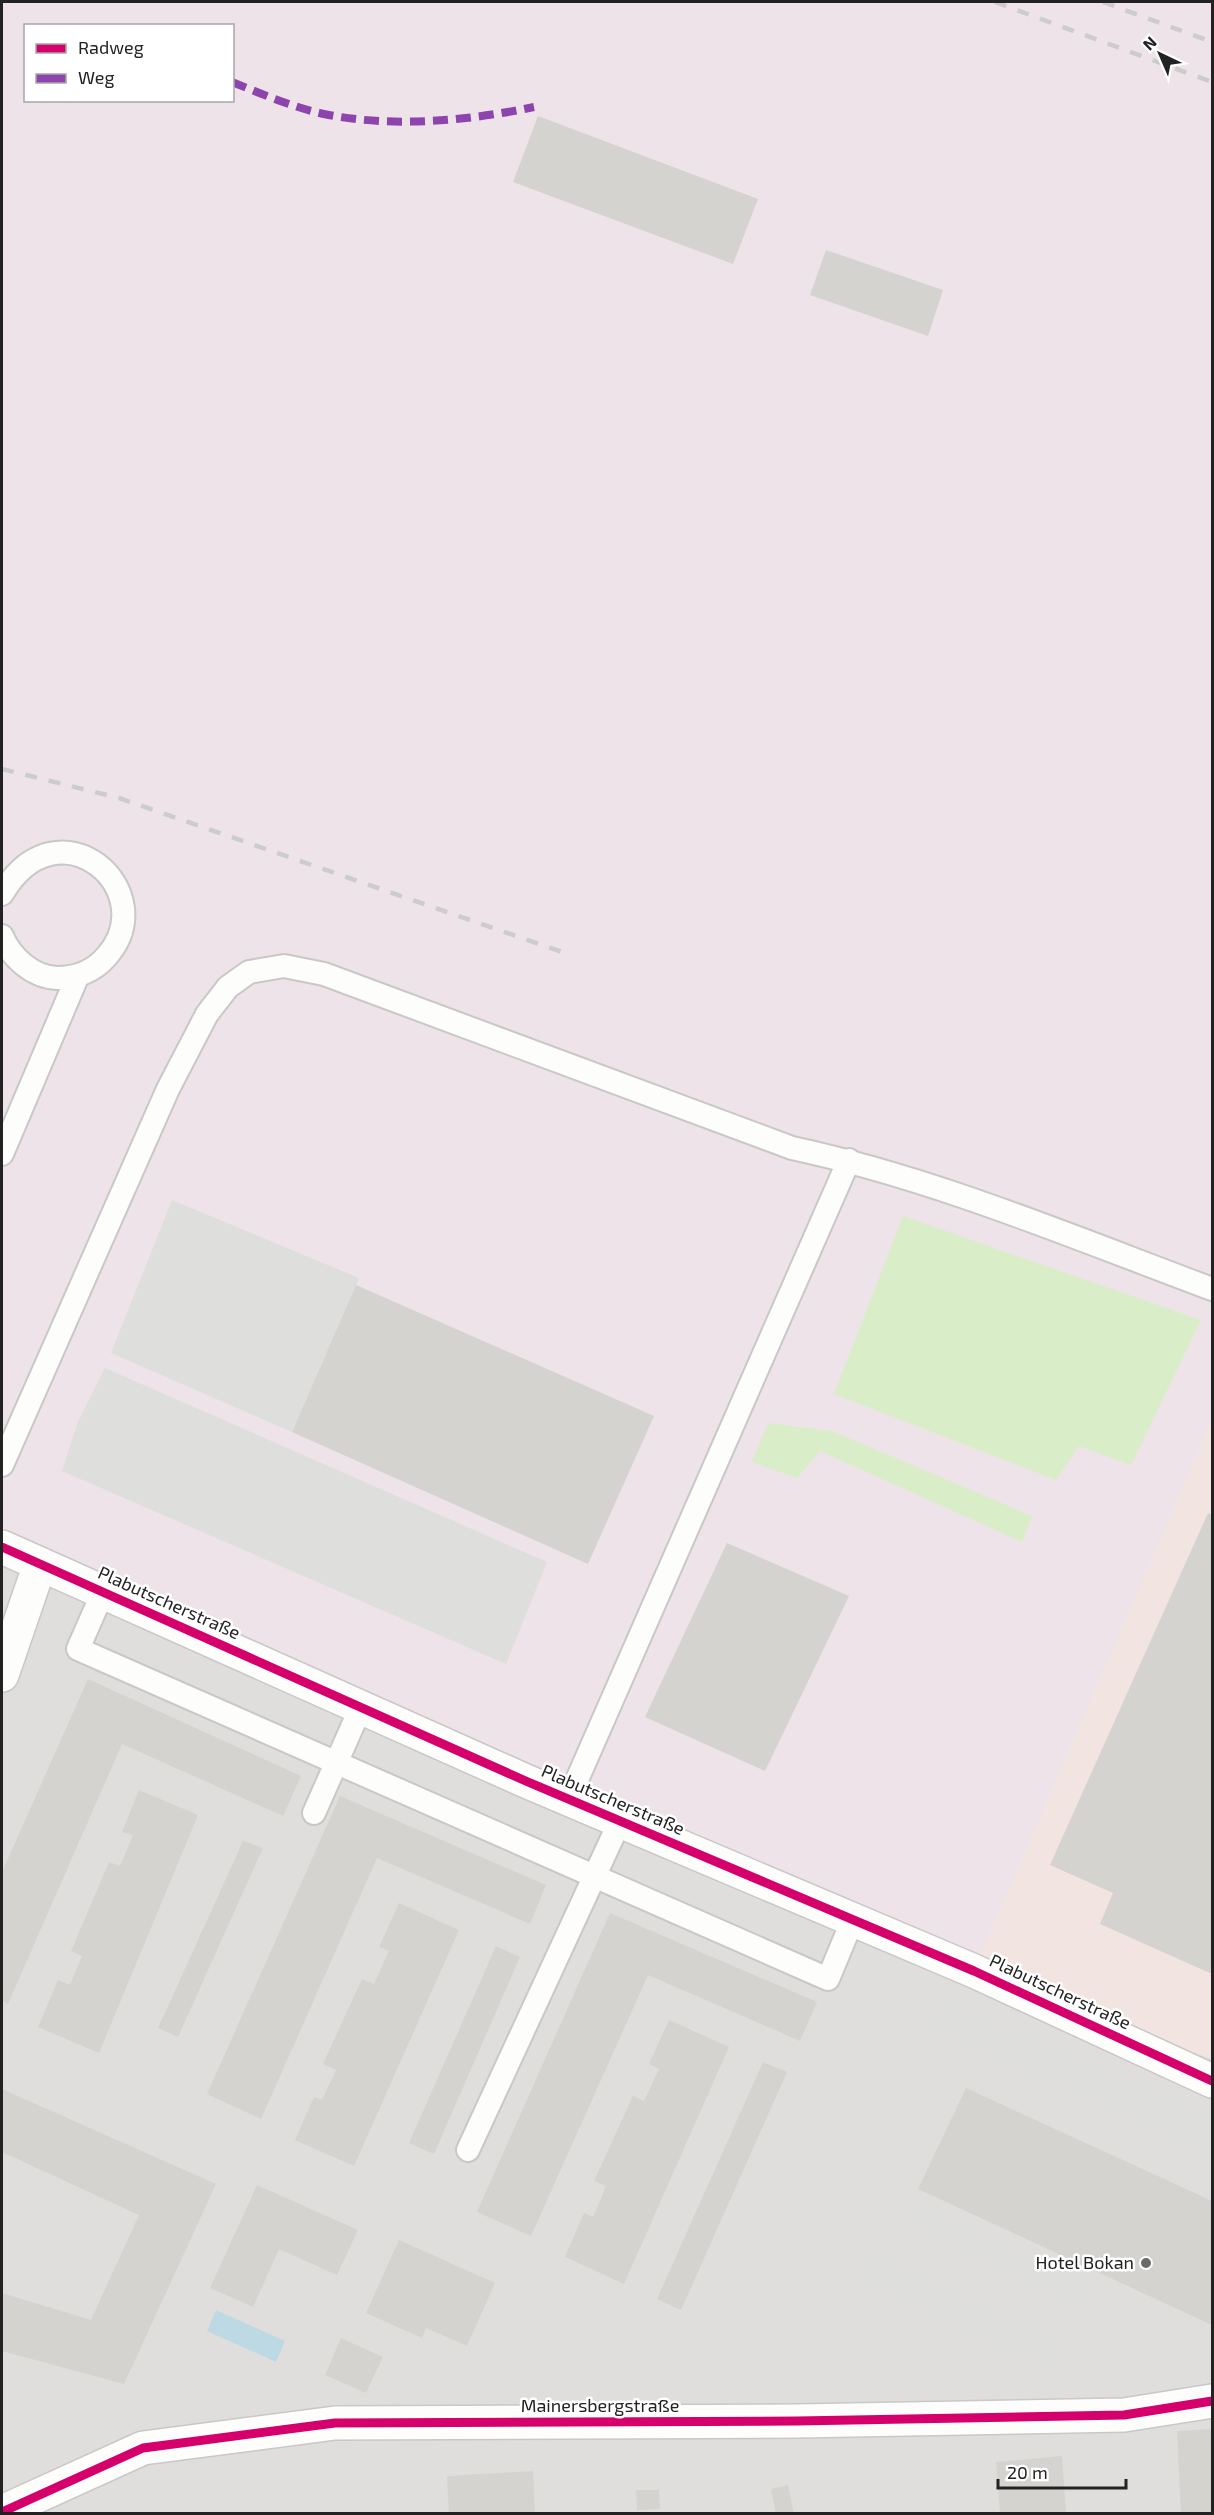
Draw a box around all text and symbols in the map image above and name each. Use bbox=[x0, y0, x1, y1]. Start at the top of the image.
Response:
legend bbox=[24, 24, 234, 102]
north arrow bbox=[1130, 24, 1190, 84]
text: N bbox=[1138, 32, 1160, 54]
text: Radweg bbox=[78, 36, 144, 58]
text: Weg bbox=[78, 66, 114, 88]
street label: Plabutscherstraße bbox=[95, 1561, 244, 1643]
street label: Plabutscherstraße bbox=[538, 1759, 688, 1839]
street label: Plabutscherstraße bbox=[986, 1949, 1135, 2033]
place label: Hotel Bokan bbox=[1035, 2251, 1134, 2273]
marker: Hotel Bokan bbox=[1139, 2256, 1153, 2270]
street label: Mainersbergstraße bbox=[521, 2394, 679, 2416]
scale bar bbox=[998, 2452, 1126, 2490]
text: 20 m bbox=[1007, 2461, 1048, 2483]

